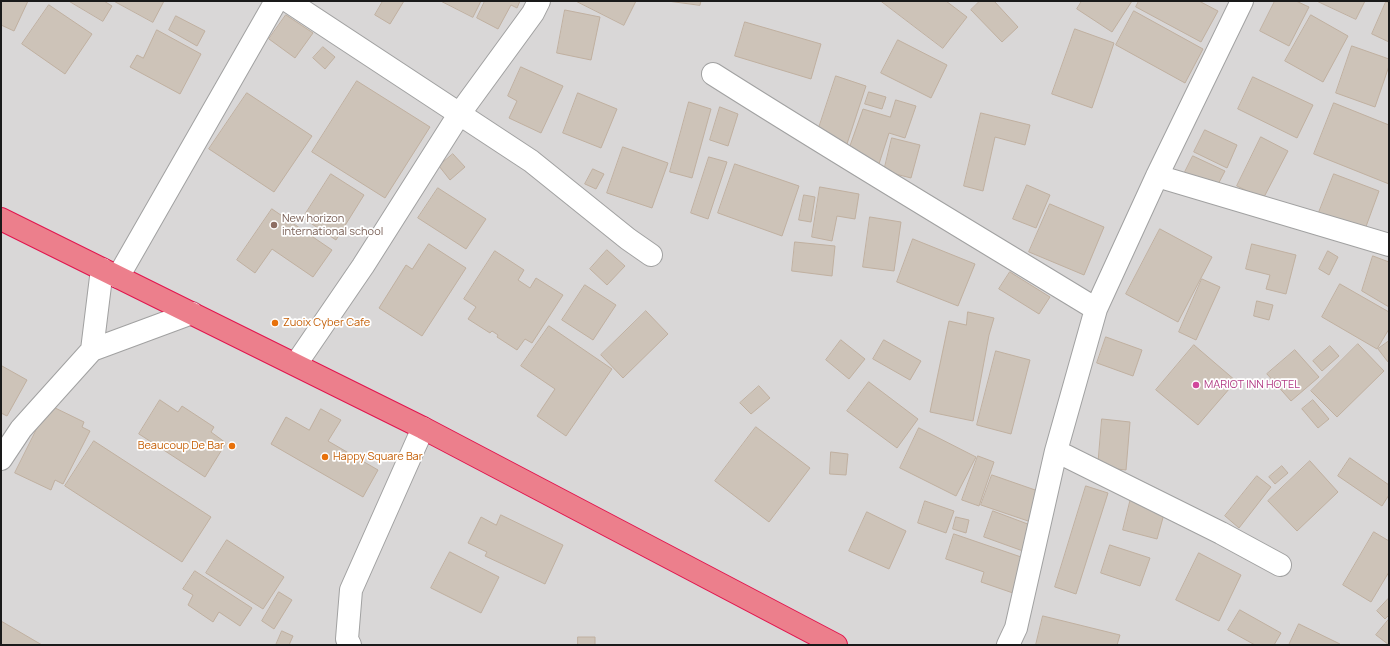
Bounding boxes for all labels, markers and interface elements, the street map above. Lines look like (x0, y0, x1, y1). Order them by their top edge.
place label: New horizon international school (282, 212, 383, 238)
marker: New horizon international school (269, 220, 279, 230)
place label: Zuoix Cyber Cafe (283, 316, 370, 330)
marker: Zuoix Cyber Cafe (270, 318, 280, 328)
place label: MARIOT INN HOTEL (1204, 378, 1300, 392)
marker: MARIOT INN HOTEL (1191, 380, 1201, 390)
place label: Beaucoup De Bar (138, 439, 224, 453)
marker: Beaucoup De Bar (227, 441, 237, 451)
place label: Happy Square Bar (333, 450, 423, 464)
marker: Happy Square Bar (320, 452, 330, 462)

